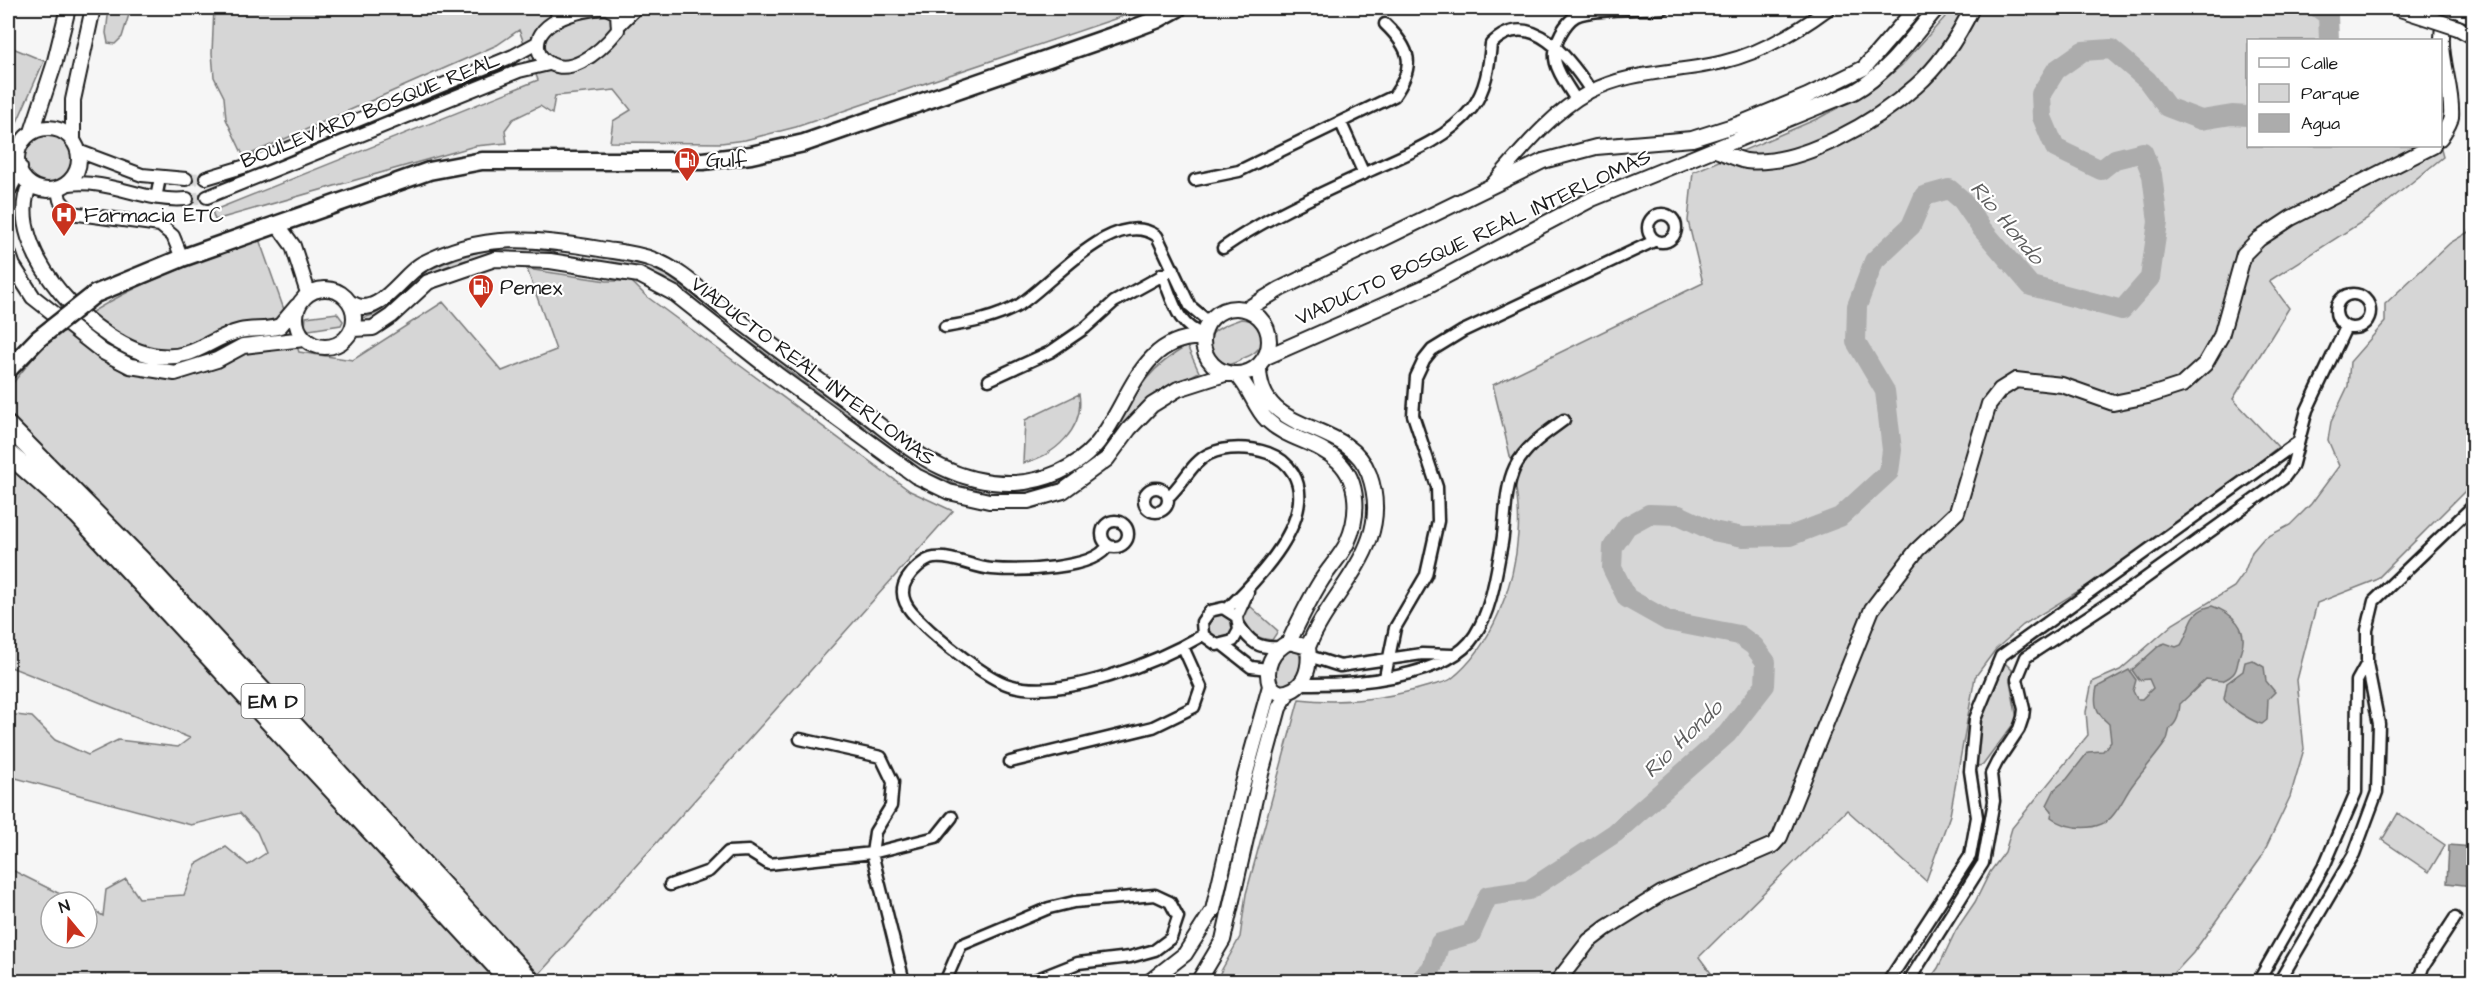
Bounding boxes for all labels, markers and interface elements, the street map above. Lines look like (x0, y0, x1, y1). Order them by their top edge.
legend (2247, 39, 2442, 147)
street label: BOULEVARD BOSQUE REAL (236, 45, 504, 176)
text: Calle (2301, 51, 2339, 76)
text: Parque (2301, 81, 2360, 106)
text: Agua (2301, 111, 2340, 137)
street label: VIADUCTO BOSQUE REAL INTERLOMAS (1291, 142, 1656, 333)
fuel station icon: Gulf (672, 145, 702, 183)
place label: Gulf (706, 146, 748, 175)
water label: Rio Hondo (1963, 174, 2052, 273)
hospital icon: Farmacia ETC (49, 200, 79, 238)
place label: Farmacia ETC (84, 201, 224, 230)
street label: VIADUCTO REAL INTERLOMAS (684, 270, 941, 473)
fuel station icon: Pemex (466, 272, 496, 310)
place label: Pemex (500, 273, 562, 302)
road number: EM D (242, 684, 304, 718)
water label: Rio Hondo (1636, 692, 1731, 785)
north arrow (39, 890, 99, 950)
text: N (56, 895, 73, 919)

